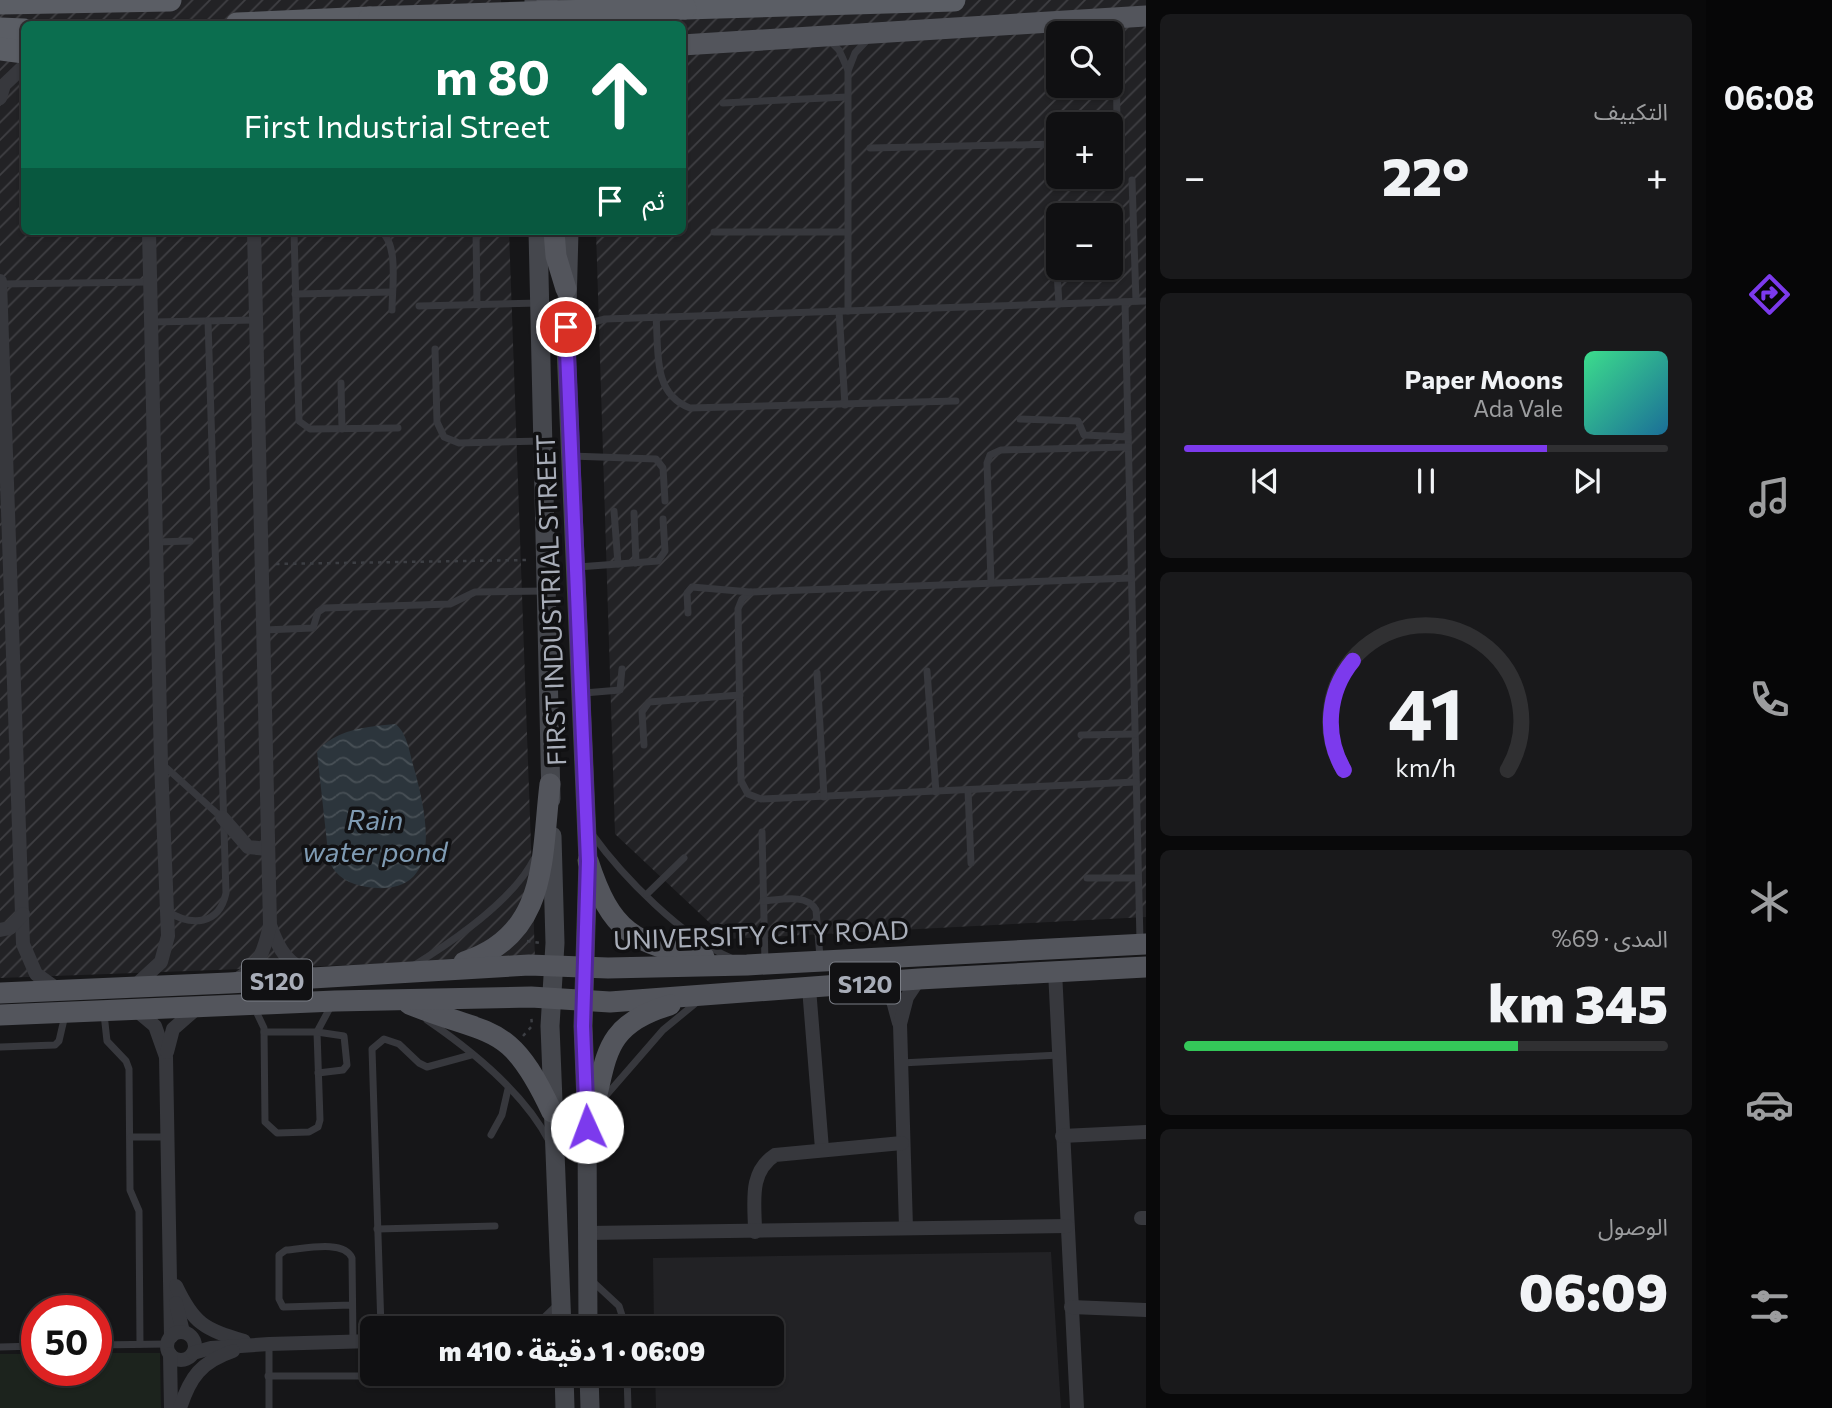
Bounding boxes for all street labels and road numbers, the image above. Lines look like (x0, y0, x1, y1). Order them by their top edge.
street label: FIRST INDUSTRIAL STREET (529, 434, 571, 766)
street label: UNIVERSITY CITY ROAD (613, 913, 909, 955)
road number: S120 (242, 960, 312, 1000)
road number: S120 (830, 962, 900, 1003)

